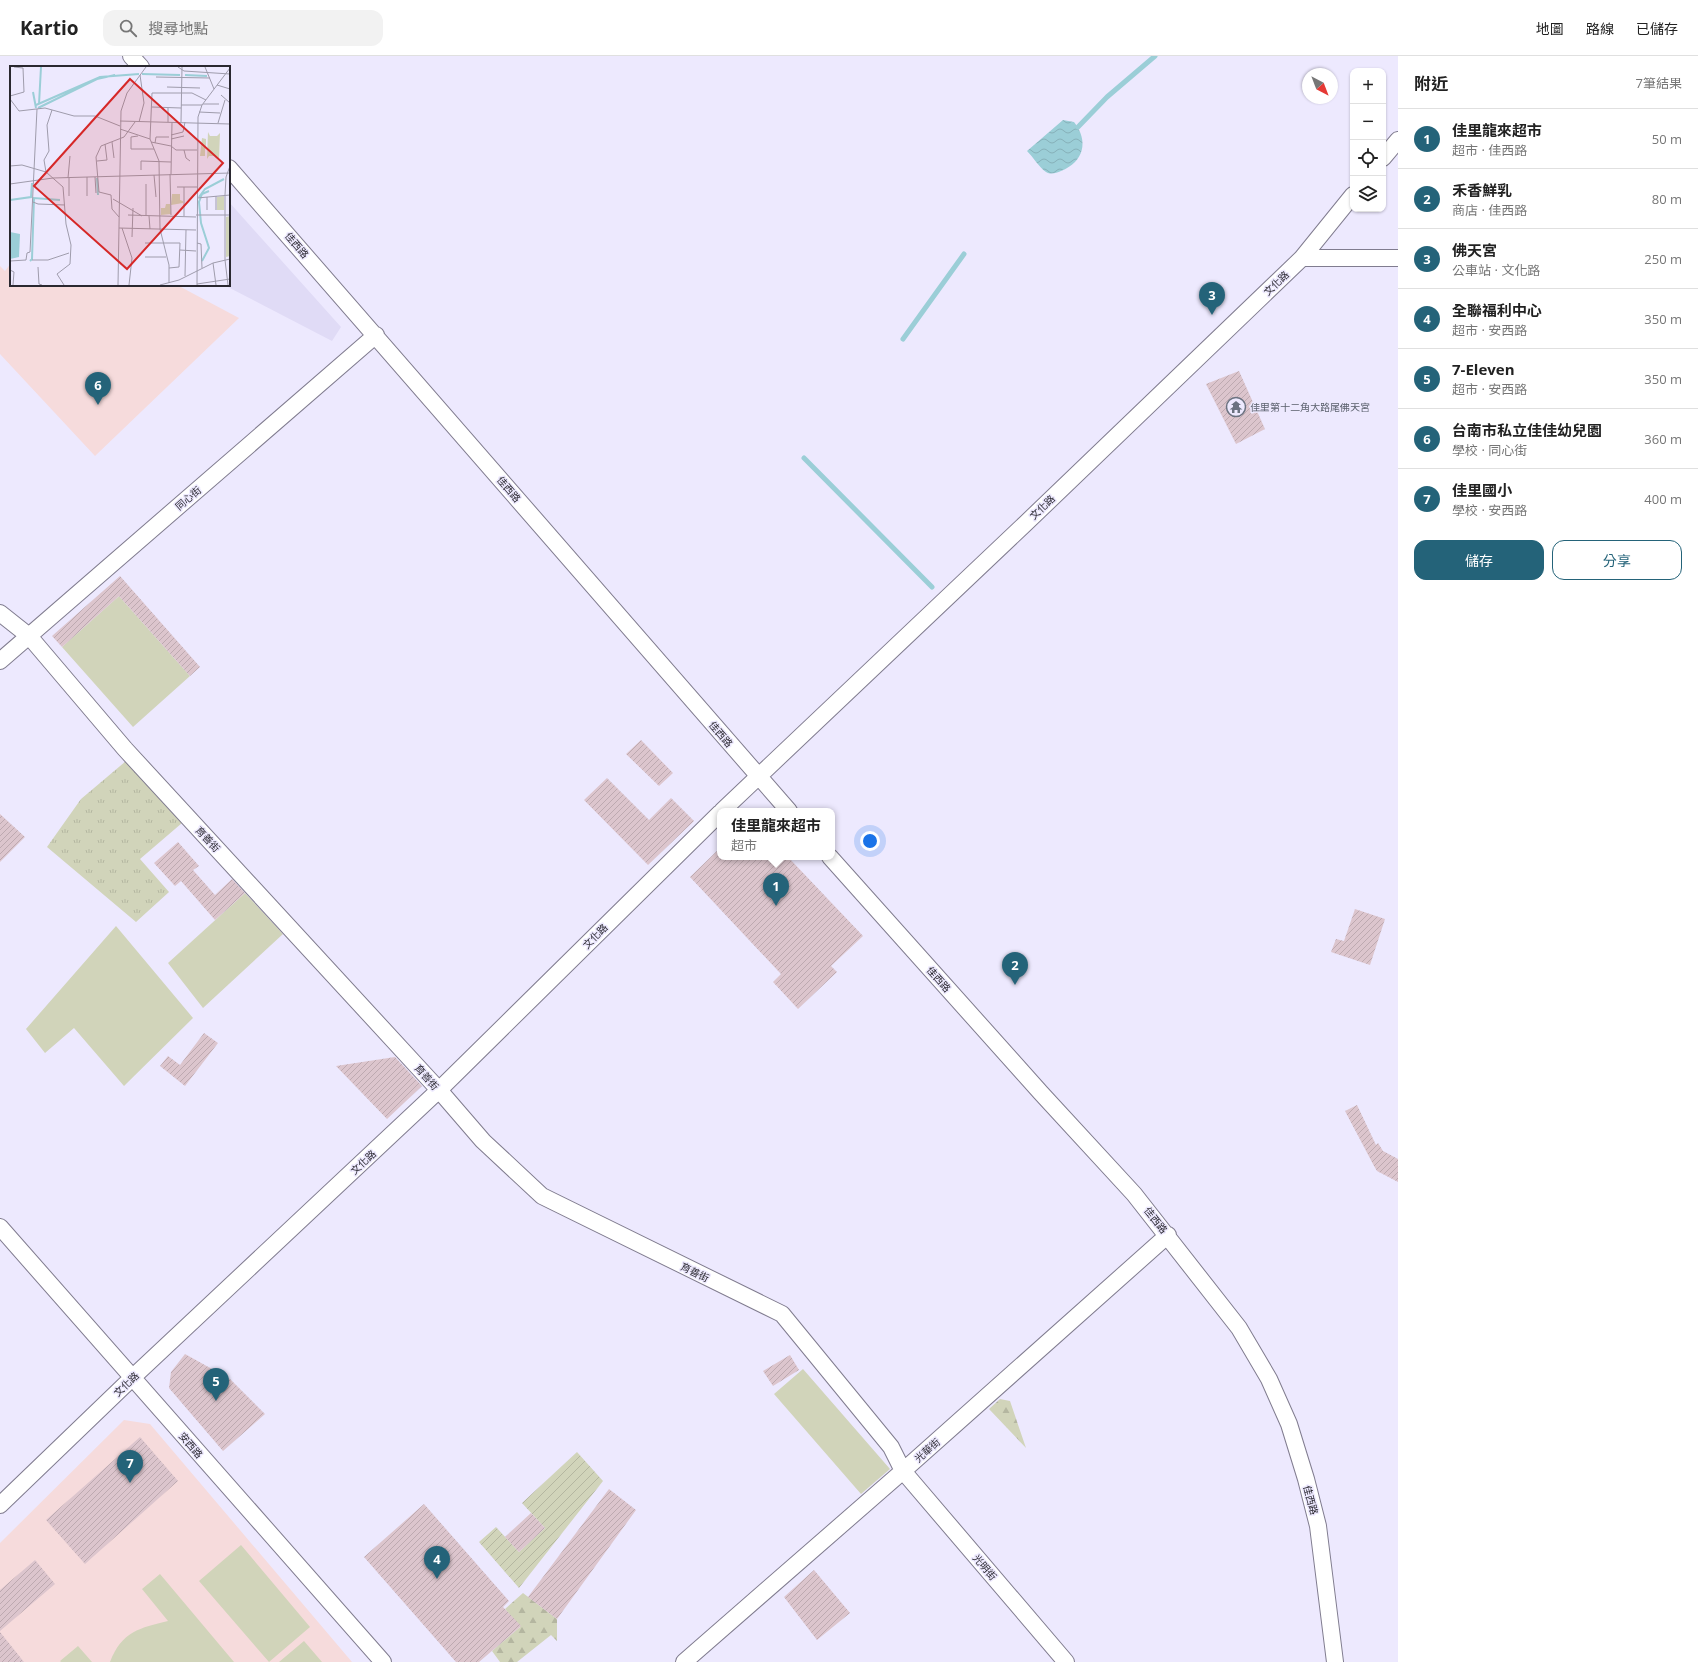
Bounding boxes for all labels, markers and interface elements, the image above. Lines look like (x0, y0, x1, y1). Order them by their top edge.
search box (103, 10, 383, 46)
text: Kartio (20, 15, 79, 41)
icon: search (117, 17, 139, 39)
text: 搜尋地點 (149, 18, 209, 38)
text: 地圖 (1536, 19, 1564, 38)
text: 路線 (1586, 19, 1614, 38)
text: 已儲存 (1636, 19, 1678, 38)
inset map (10, 66, 230, 286)
north arrow (1302, 68, 1338, 104)
map controls (1350, 68, 1386, 212)
button: + (1350, 68, 1386, 104)
text: 附近 (1414, 72, 1448, 95)
text: 7筆結果 (1636, 74, 1682, 92)
button: − (1350, 104, 1386, 140)
text: 佳里龍來超市 (1452, 120, 1542, 140)
text: 1 (1423, 130, 1431, 148)
text: 50 m (1652, 130, 1682, 148)
button: locate (1350, 140, 1386, 176)
text: 超市 · 佳西路 (1452, 141, 1527, 159)
button: layers (1350, 176, 1386, 212)
text: 禾香鮮乳 (1452, 180, 1512, 200)
text: 2 (1423, 190, 1431, 208)
text: 80 m (1652, 190, 1682, 208)
text: 商店 · 佳西路 (1452, 201, 1527, 219)
street label: 佳西路 (282, 229, 312, 261)
text: 佛天宮 (1452, 240, 1497, 260)
text: 3 (1423, 250, 1431, 268)
text: 250 m (1644, 250, 1682, 268)
text: 公車站 · 文化路 (1452, 261, 1540, 279)
street label: 文化路 (1260, 268, 1292, 298)
pin: 3 (1199, 282, 1225, 315)
text: 全聯福利中心 (1452, 300, 1542, 320)
text: 4 (1423, 310, 1431, 328)
text: 350 m (1644, 310, 1682, 328)
text: 超市 · 安西路 (1452, 321, 1527, 339)
text: 7-Eleven (1452, 359, 1515, 379)
text: 5 (1423, 370, 1431, 388)
text: 350 m (1644, 370, 1682, 388)
pin: 6 (85, 372, 111, 405)
text: 超市 · 安西路 (1452, 380, 1527, 398)
temple icon: 佳里第十二角大路尾佛天宮 (1225, 396, 1247, 418)
place label: 佳里第十二角大路尾佛天宮 (1250, 400, 1370, 414)
text: 台南市私立佳佳幼兒園 (1452, 420, 1602, 440)
text: 6 (1423, 430, 1431, 448)
text: 360 m (1644, 430, 1682, 448)
text: 學校 · 同心街 (1452, 441, 1527, 459)
street label: 佳西路 (494, 473, 524, 505)
text: 佳里國小 (1452, 480, 1512, 500)
street label: 同心街 (172, 483, 204, 513)
text: 7 (1423, 490, 1431, 508)
text: 400 m (1644, 490, 1682, 508)
street label: 文化路 (1026, 492, 1058, 522)
text: 學校 · 安西路 (1452, 501, 1527, 519)
button: 儲存 (1414, 540, 1544, 580)
button: 分享 (1552, 540, 1682, 580)
street label: 佳西路 (706, 718, 736, 750)
popup (717, 808, 835, 860)
text: 佳里龍來超市 (731, 815, 821, 835)
street label: 育善街 (193, 823, 223, 855)
your location (860, 831, 880, 851)
text: 超市 (731, 836, 757, 854)
pin: 1 (763, 873, 789, 906)
street label: 文化路 (579, 920, 611, 952)
pin: 2 (1002, 952, 1028, 985)
street label: 佳西路 (924, 963, 954, 995)
street label: 育善街 (412, 1061, 442, 1093)
street label: 文化路 (347, 1147, 379, 1177)
street label: 佳西路 (1141, 1204, 1171, 1236)
street label: 育善街 (678, 1259, 712, 1285)
pin: 5 (203, 1368, 229, 1401)
street label: 文化路 (110, 1369, 142, 1399)
street label: 安西路 (176, 1429, 206, 1461)
street label: 光華街 (911, 1435, 943, 1465)
pin: 7 (117, 1450, 143, 1483)
street label: 佳西路 (1300, 1484, 1322, 1516)
pin: 4 (424, 1546, 450, 1579)
street label: 光明街 (970, 1551, 1000, 1583)

